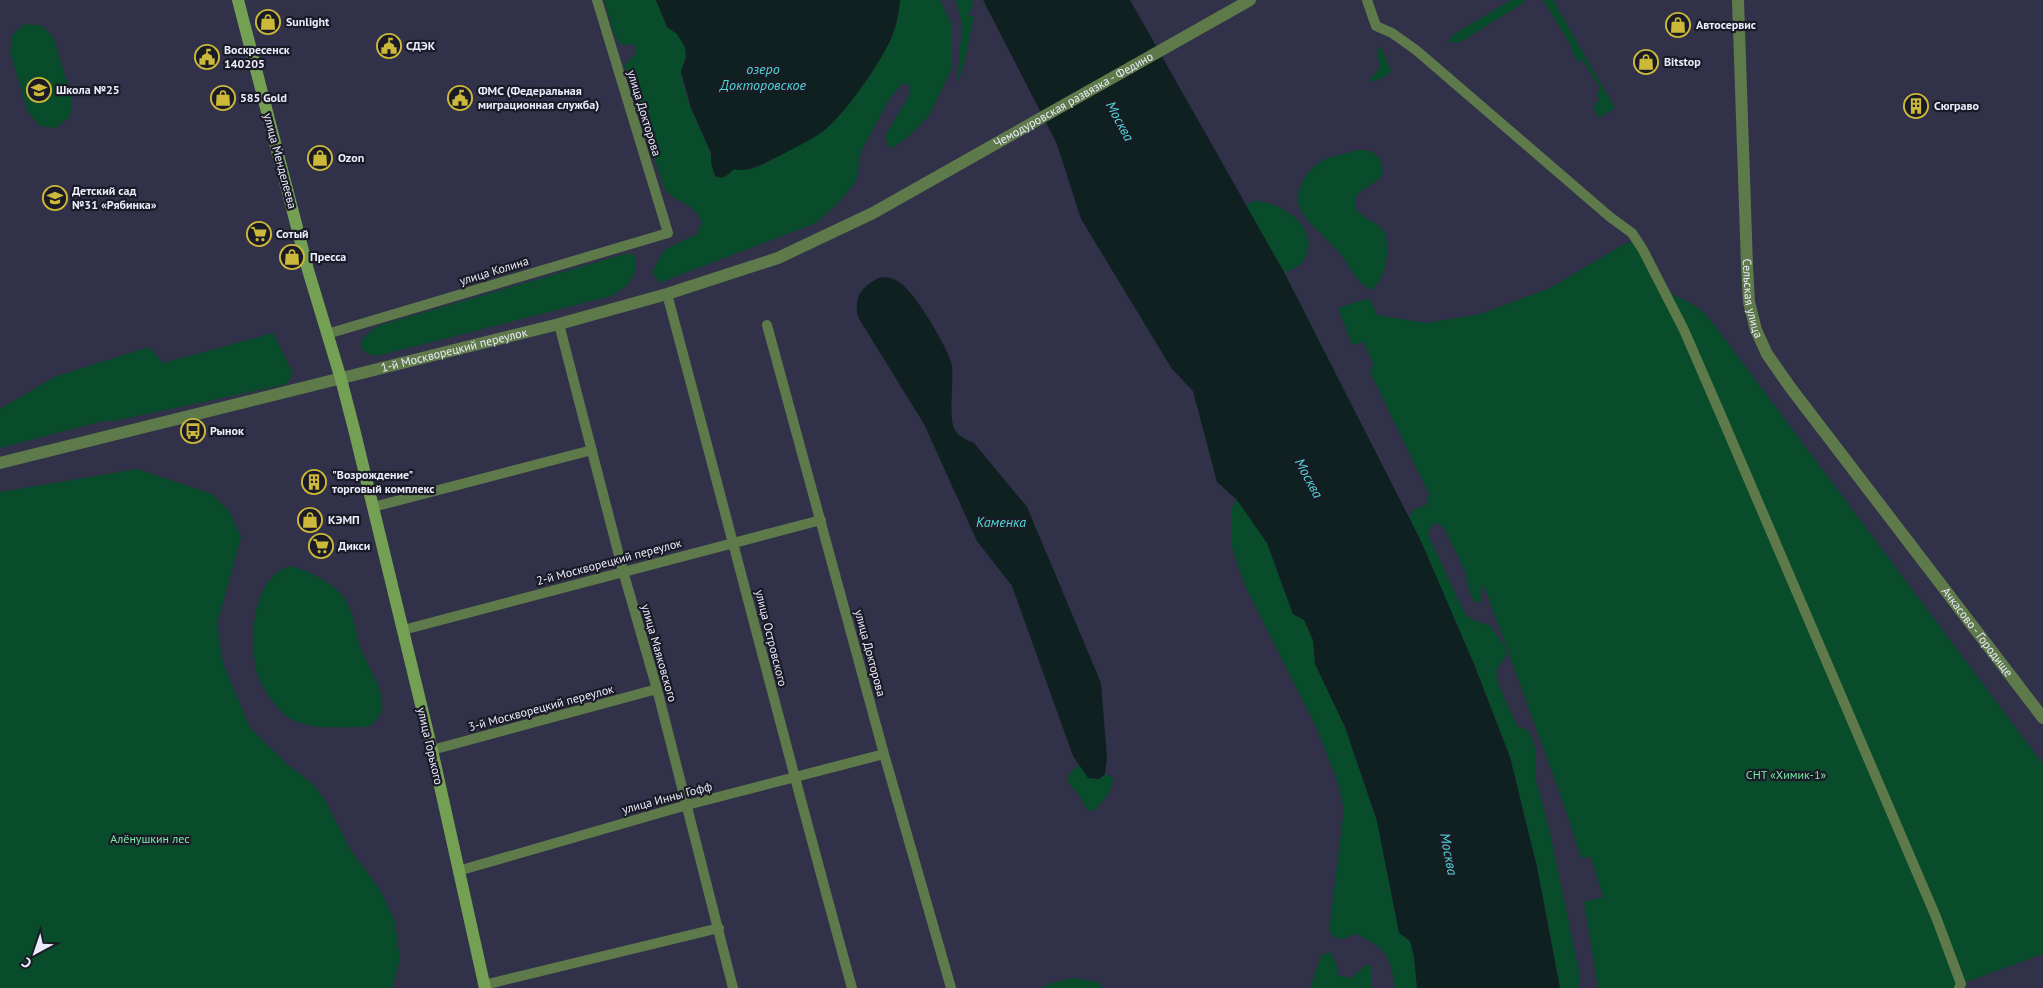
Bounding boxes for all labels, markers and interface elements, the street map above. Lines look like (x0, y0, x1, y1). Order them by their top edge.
shop icon: Sunlight (255, 9, 281, 35)
shop icon: Автосервис (1665, 12, 1691, 38)
place label: Sunlight (286, 14, 330, 29)
place label: Автосервис (1696, 17, 1756, 32)
public building icon: СДЭК (376, 33, 402, 59)
place label: СДЭК (406, 38, 436, 53)
place label: Воскресенск 140205 (224, 42, 290, 71)
public building icon: Воскресенск 140205 (194, 44, 220, 70)
street label: Чемодуровская развязка - Федино (991, 48, 1156, 150)
shop icon: Bitstop (1633, 49, 1659, 75)
place label: Bitstop (1664, 54, 1701, 69)
water label: озеро Докторовское (719, 60, 807, 94)
street label: улица Докторова (624, 68, 665, 158)
school or university icon: Школа №25 (26, 77, 52, 103)
place label: Школа №25 (56, 82, 120, 97)
place label: ФМС (Федеральная миграционная служба) (478, 83, 599, 112)
shop icon: 585 Gold (210, 85, 236, 111)
public building icon: ФМС (Федеральная миграционная служба) (447, 85, 473, 111)
place label: 585 Gold (240, 90, 287, 105)
building icon: Сюграво (1903, 93, 1929, 119)
water label: Москва (1102, 98, 1138, 144)
place label: Сюграво (1934, 98, 1980, 113)
street label: улица Менделеева (261, 112, 300, 210)
shop icon: Ozon (307, 145, 333, 171)
place label: Ozon (338, 150, 364, 165)
place label: Детский сад №31 «Рябинка» (72, 183, 157, 212)
school or university icon: Детский сад №31 «Рябинка» (42, 185, 68, 211)
supermarket icon: Сотый (246, 221, 272, 247)
place label: Сотый (276, 226, 309, 241)
shop icon: Пресса (279, 244, 305, 270)
place label: Пресса (310, 249, 346, 264)
street label: улица Колина (457, 253, 530, 288)
street label: Сельская улица (1740, 258, 1767, 340)
street label: 1-й Москворецкий переулок (379, 324, 529, 375)
bus stop icon: Рынок (180, 418, 206, 444)
place label: Рынок (210, 423, 244, 438)
water label: Москва (1291, 455, 1327, 501)
place label: "Возрождение" торговый комплекс (332, 467, 435, 496)
building icon: "Возрождение" торговый комплекс (301, 469, 327, 495)
shop icon: КЭМП (297, 507, 323, 533)
place label: КЭМП (328, 512, 360, 527)
water label: Каменка (976, 513, 1026, 531)
supermarket icon: Дикси (308, 533, 334, 559)
street label: 2-й Москворецкий переулок (535, 535, 683, 588)
place label: Дикси (338, 538, 370, 553)
street label: Ачкасово - Городище (1939, 584, 2017, 679)
street label: улица Островского (752, 588, 791, 688)
street label: улица Маяковского (638, 602, 681, 703)
street label: улица Докторова (852, 608, 889, 698)
street label: 3-й Москворецкий переулок (467, 681, 615, 734)
street label: улица Горького (414, 706, 447, 786)
park label: СНТ «Химик-1» (1746, 767, 1826, 782)
street label: улица Инны Гофф (620, 778, 714, 817)
park label: Алёнушкин лес (110, 831, 190, 846)
water label: Москва (1436, 831, 1462, 877)
north arrow (10, 928, 60, 978)
text: С (18, 953, 35, 972)

